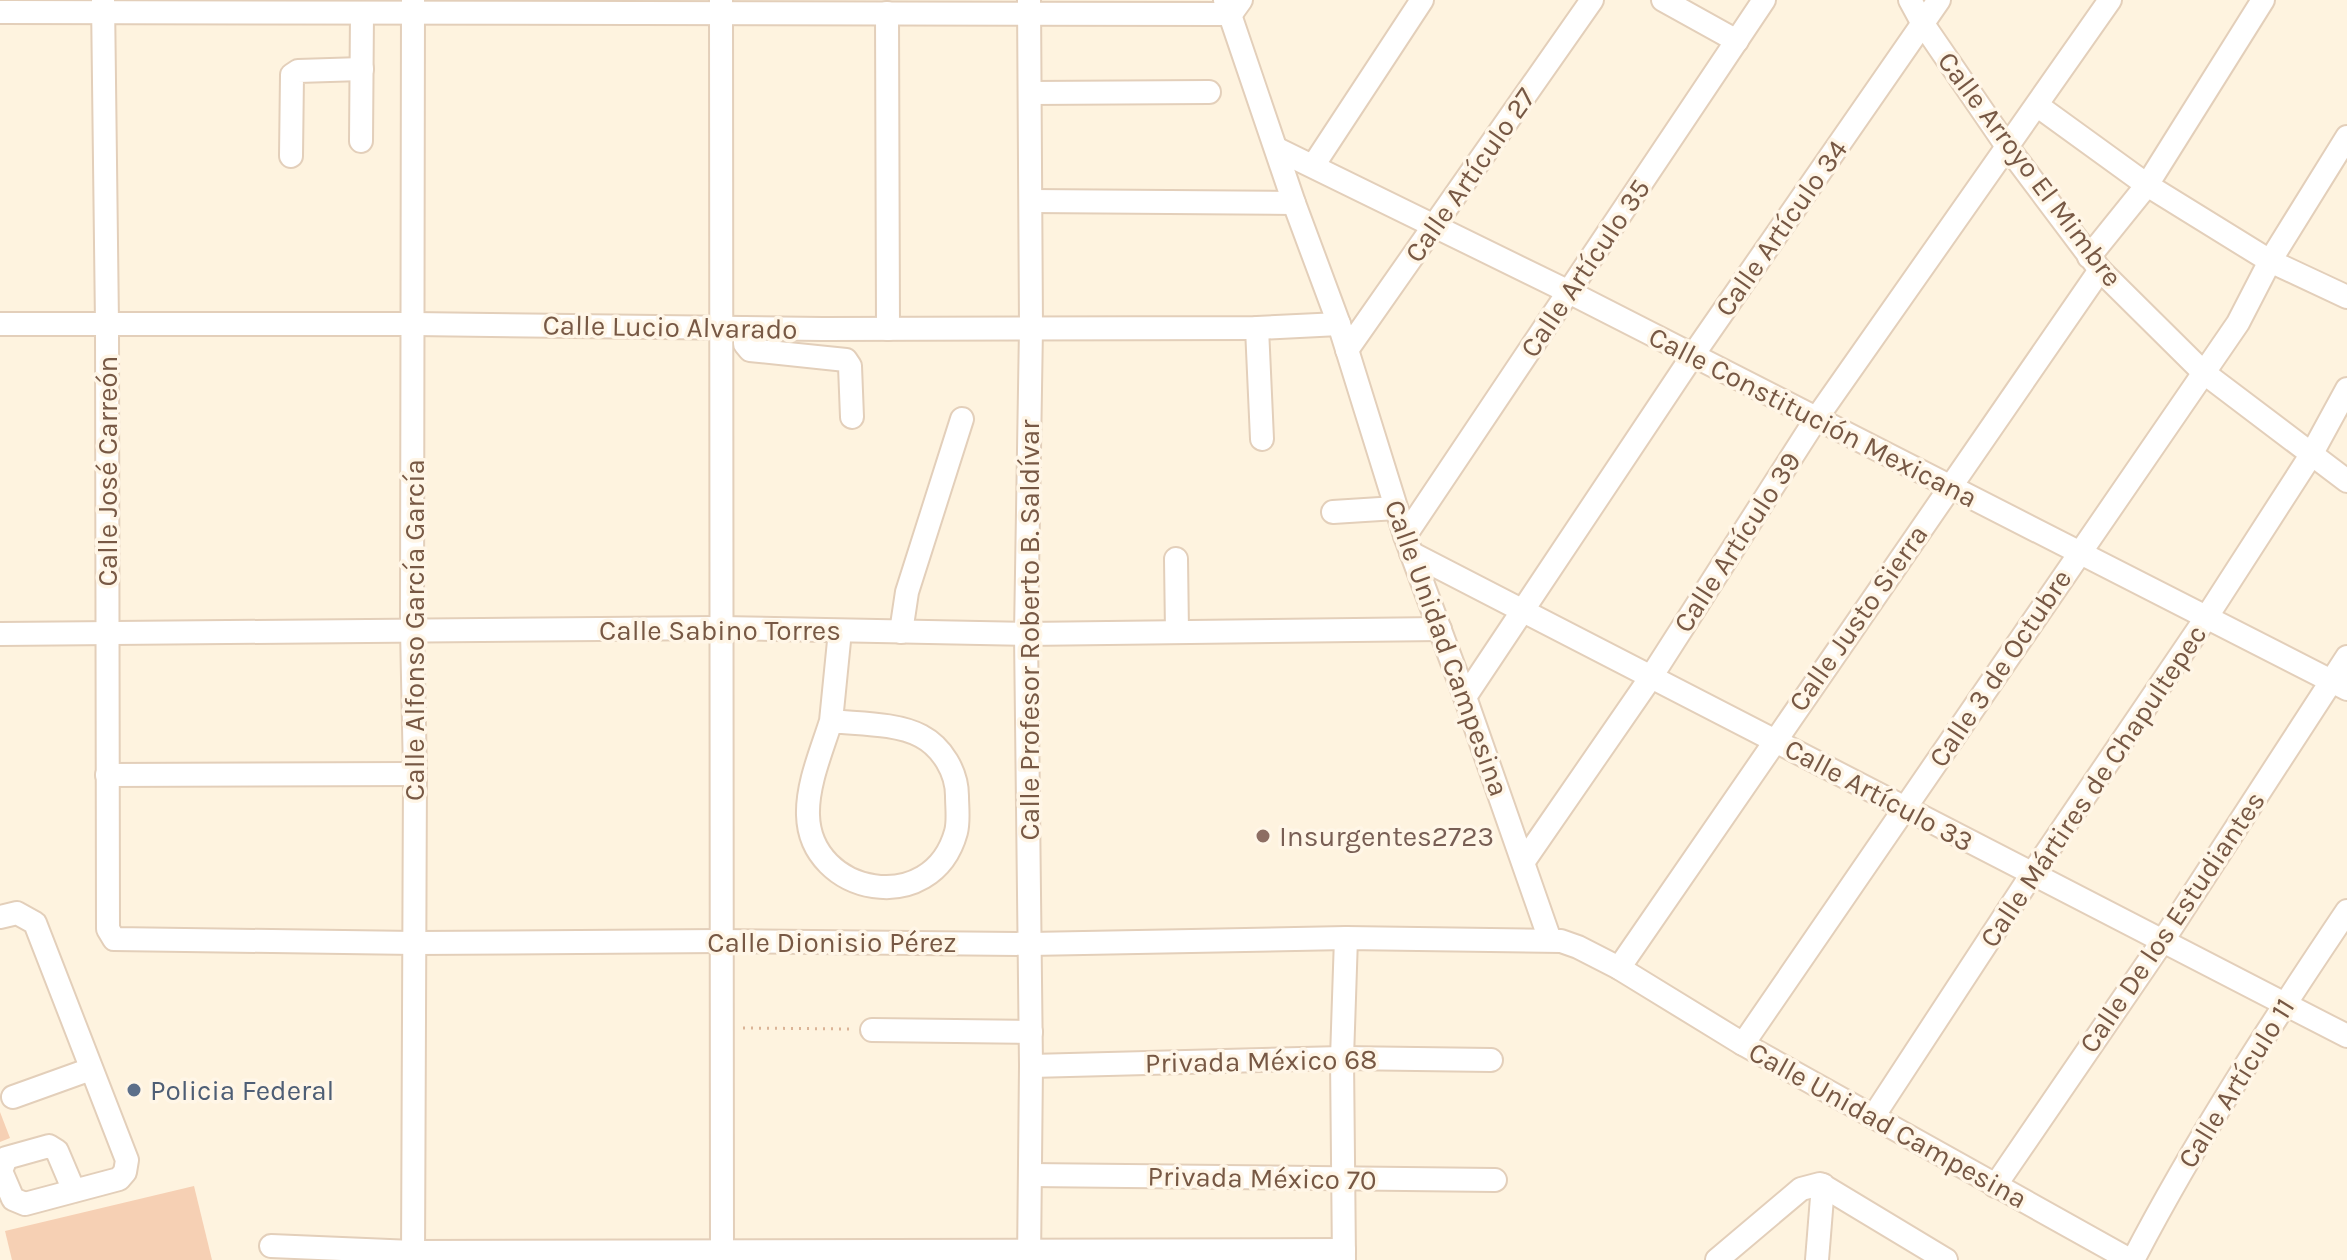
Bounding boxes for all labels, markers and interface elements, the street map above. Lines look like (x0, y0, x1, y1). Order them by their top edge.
street label: Calle Arroyo El Mimbre (1931, 45, 2129, 293)
street label: Calle Artículo 27 (1398, 82, 1542, 268)
street label: Calle Artículo 34 (1708, 133, 1854, 323)
street label: Calle Artículo 35 (1513, 173, 1657, 363)
street label: Calle Lucio Alvarado (542, 308, 798, 346)
street label: Calle Constitución Mexicana (1643, 320, 1983, 514)
street label: Calle José Carreón (91, 355, 124, 587)
street label: Calle Profesor Roberto B. Saldívar (1013, 419, 1046, 840)
street label: Calle Artículo 39 (1666, 446, 1808, 638)
street label: Calle Alfonso García García (398, 459, 431, 801)
street label: Calle Unidad Campesina (1378, 495, 1516, 801)
street label: Calle Justo Sierra (1781, 518, 1935, 718)
street label: Calle 3 de Octubre (1922, 563, 2078, 773)
street label: Calle Sabino Torres (599, 614, 841, 647)
street label: Calle Mártires de Chapultepec (1973, 619, 2213, 953)
street label: Calle Artículo 33 (1779, 731, 1979, 859)
street label: Calle De los Estudiantes (2072, 785, 2272, 1059)
place label: Insurgentes2723 (1279, 820, 1494, 853)
marker: Insurgentes2723 (1254, 827, 1272, 845)
street label: Calle Dionisio Pérez (707, 926, 957, 959)
street label: Calle Artículo 11 (2171, 992, 2301, 1174)
street label: Calle Unidad Campesina (1743, 1035, 2033, 1215)
street label: Privada México 68 (1144, 1042, 1378, 1080)
place label: Policia Federal (150, 1074, 334, 1107)
marker: Policia Federal (125, 1081, 143, 1099)
street label: Privada México 70 (1147, 1160, 1377, 1196)

